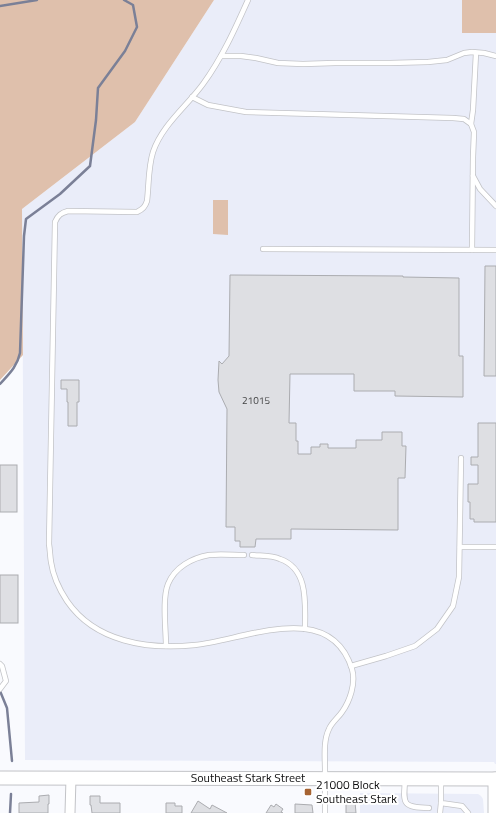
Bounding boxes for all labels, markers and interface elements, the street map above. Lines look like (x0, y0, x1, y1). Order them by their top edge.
house number: 21015 (242, 393, 270, 408)
street label: Southeast Stark Street (191, 768, 306, 787)
place label: 21000 Block Southeast Stark (316, 775, 397, 808)
marker: 21000 Block Southeast Stark (303, 787, 313, 797)

